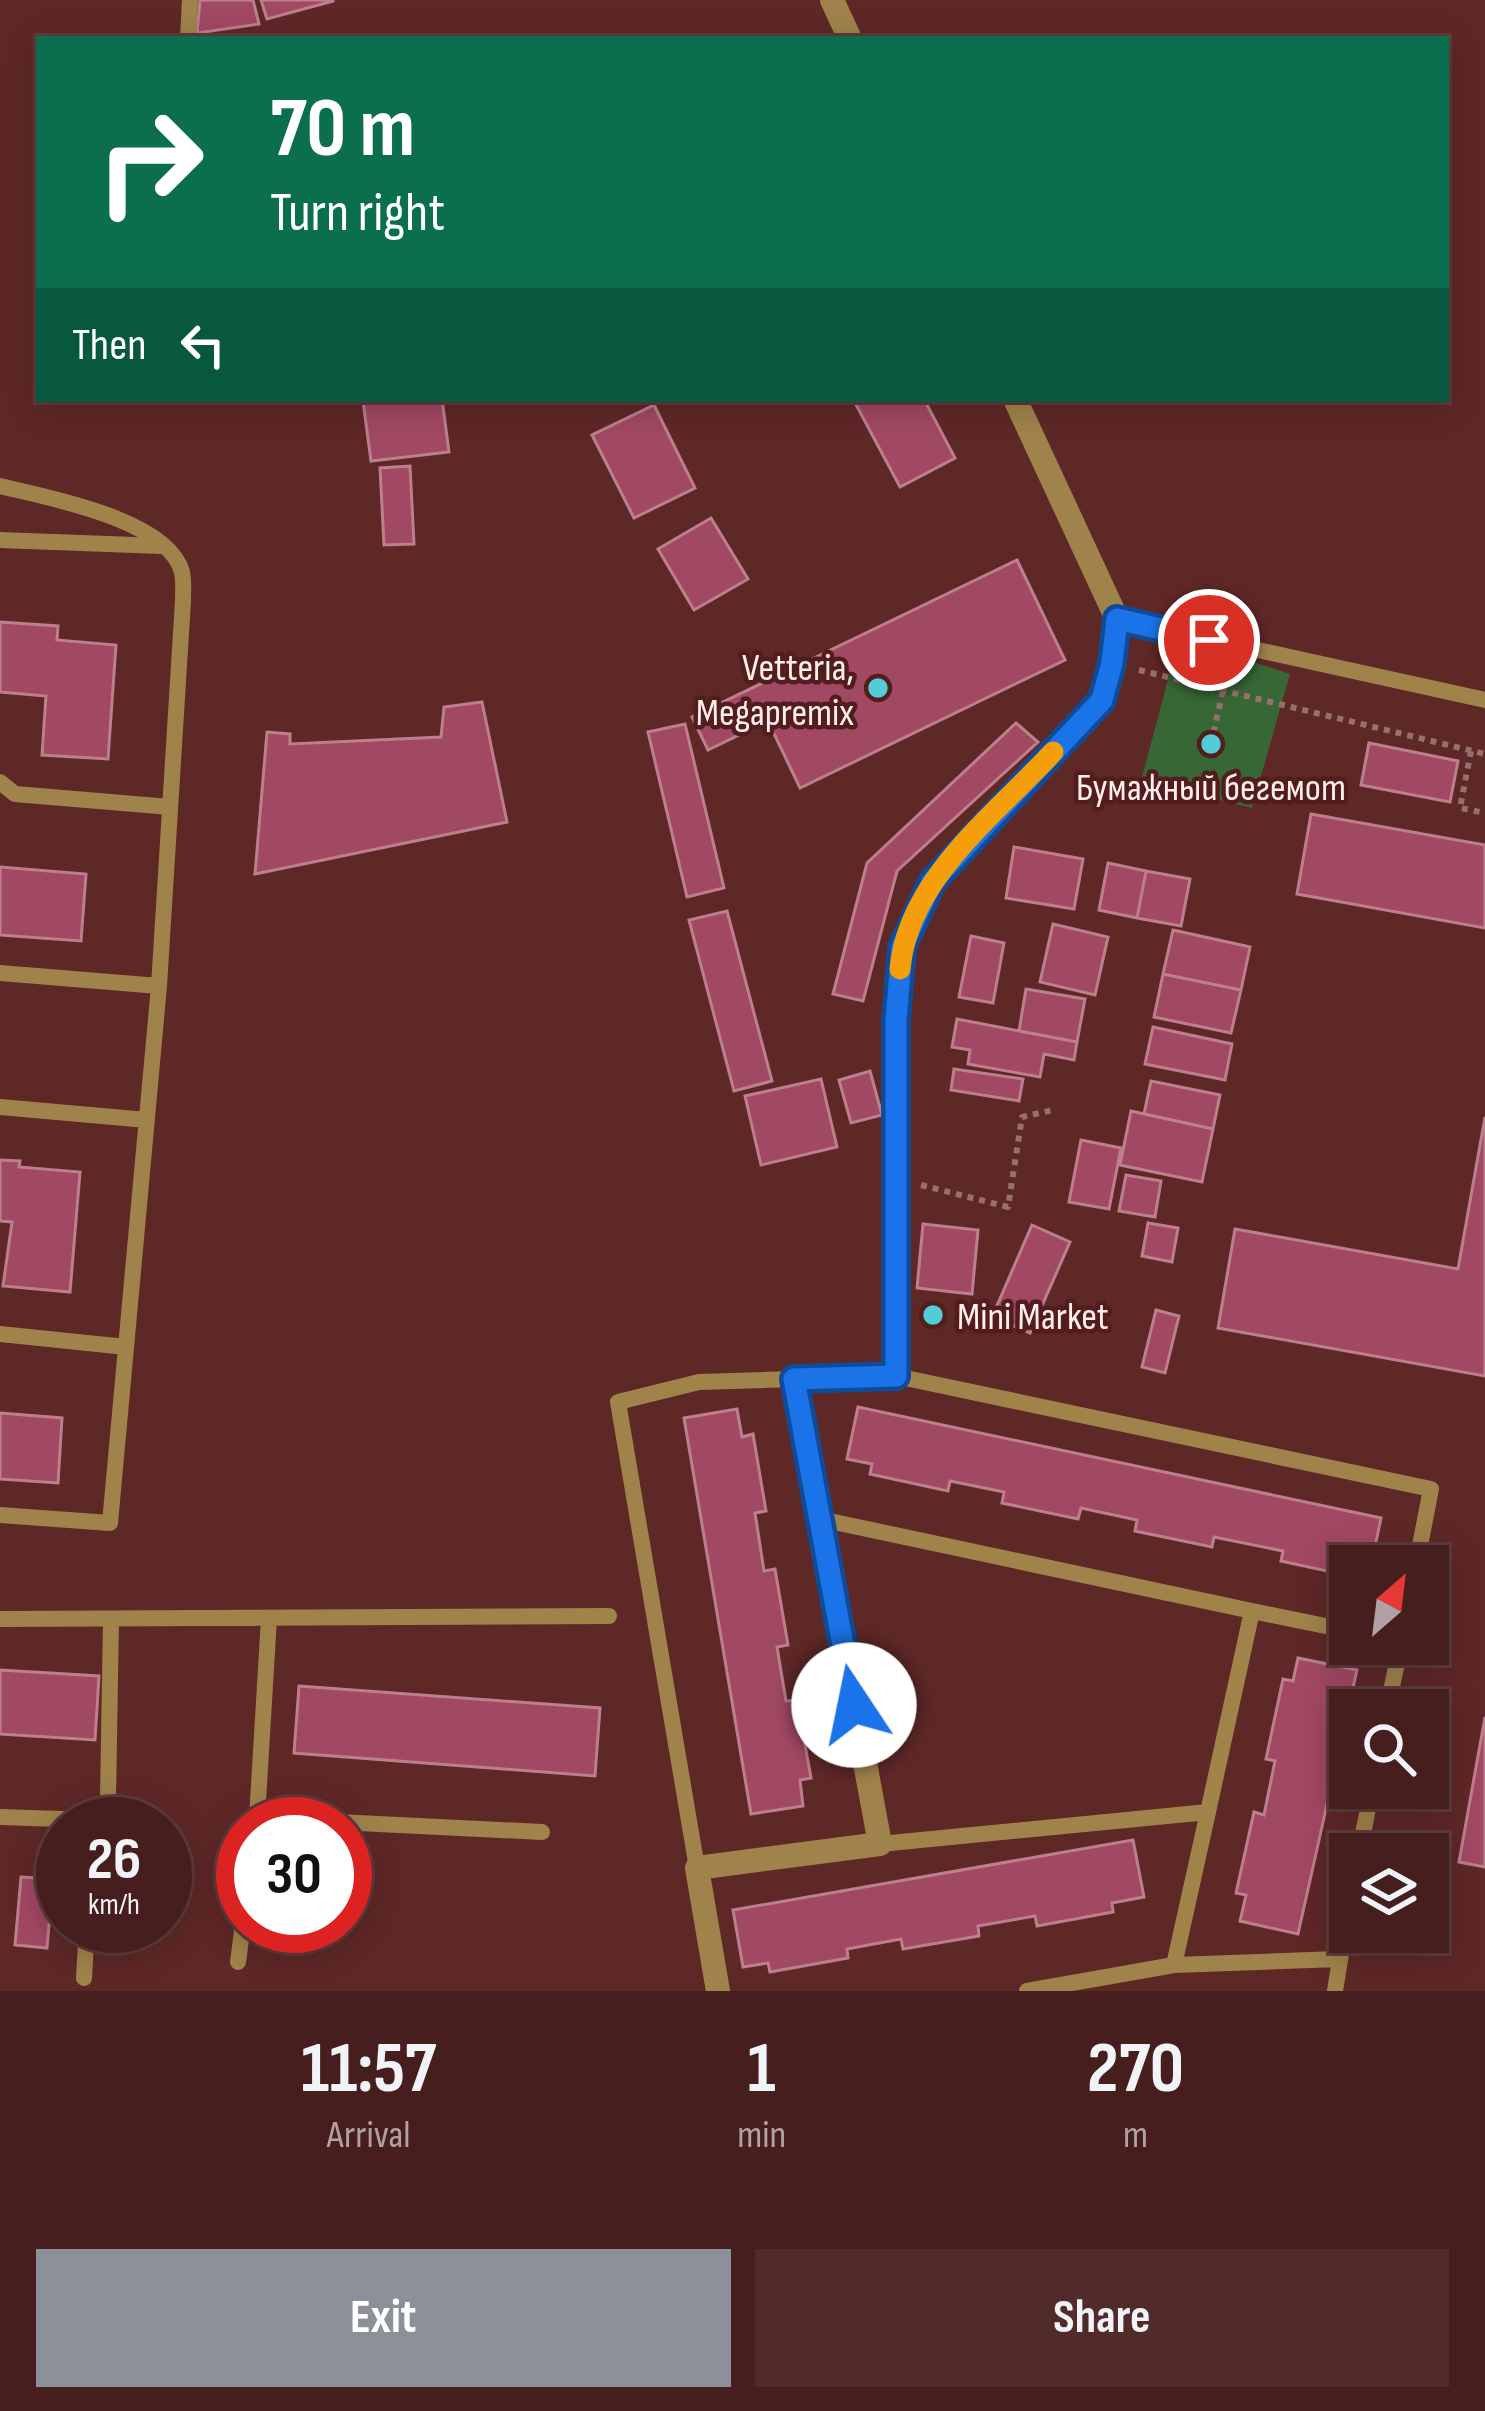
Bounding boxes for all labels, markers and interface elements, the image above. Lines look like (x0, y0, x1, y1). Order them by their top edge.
text: 70 m (270, 79, 415, 180)
icon: right (72, 84, 228, 240)
text: Turn right (270, 181, 445, 246)
icon: left (170, 312, 236, 378)
text: Then (72, 318, 146, 373)
pin (1158, 589, 1260, 691)
icon: arrive (1176, 607, 1242, 673)
place label: Vetteria, Megapremix (696, 645, 854, 737)
marker: Vetteria, Megapremix (865, 675, 891, 701)
marker: Бумажный бегемот (1198, 731, 1224, 757)
place label: Бумажный бегемот (1076, 765, 1346, 812)
place label: Mini Market (957, 1294, 1109, 1341)
marker: Mini Market (920, 1302, 946, 1328)
north arrow (1329, 1545, 1449, 1665)
map controls (1329, 1545, 1449, 1953)
position arrow (791, 1642, 917, 1768)
button: search (1329, 1689, 1449, 1809)
speed limit sign: 30 (216, 1797, 372, 1953)
text: 26 (87, 1824, 141, 1896)
button: layers (1329, 1833, 1449, 1953)
text: km/h (88, 1887, 140, 1923)
text: 11:57 (301, 2026, 436, 2113)
text: 1 (748, 2026, 776, 2113)
text: 270 (1087, 2026, 1184, 2113)
text: Arrival (327, 2112, 411, 2159)
text: min (737, 2112, 786, 2159)
text: m (1123, 2112, 1148, 2159)
button: Exit (36, 2249, 731, 2387)
button: Share (755, 2249, 1449, 2387)

